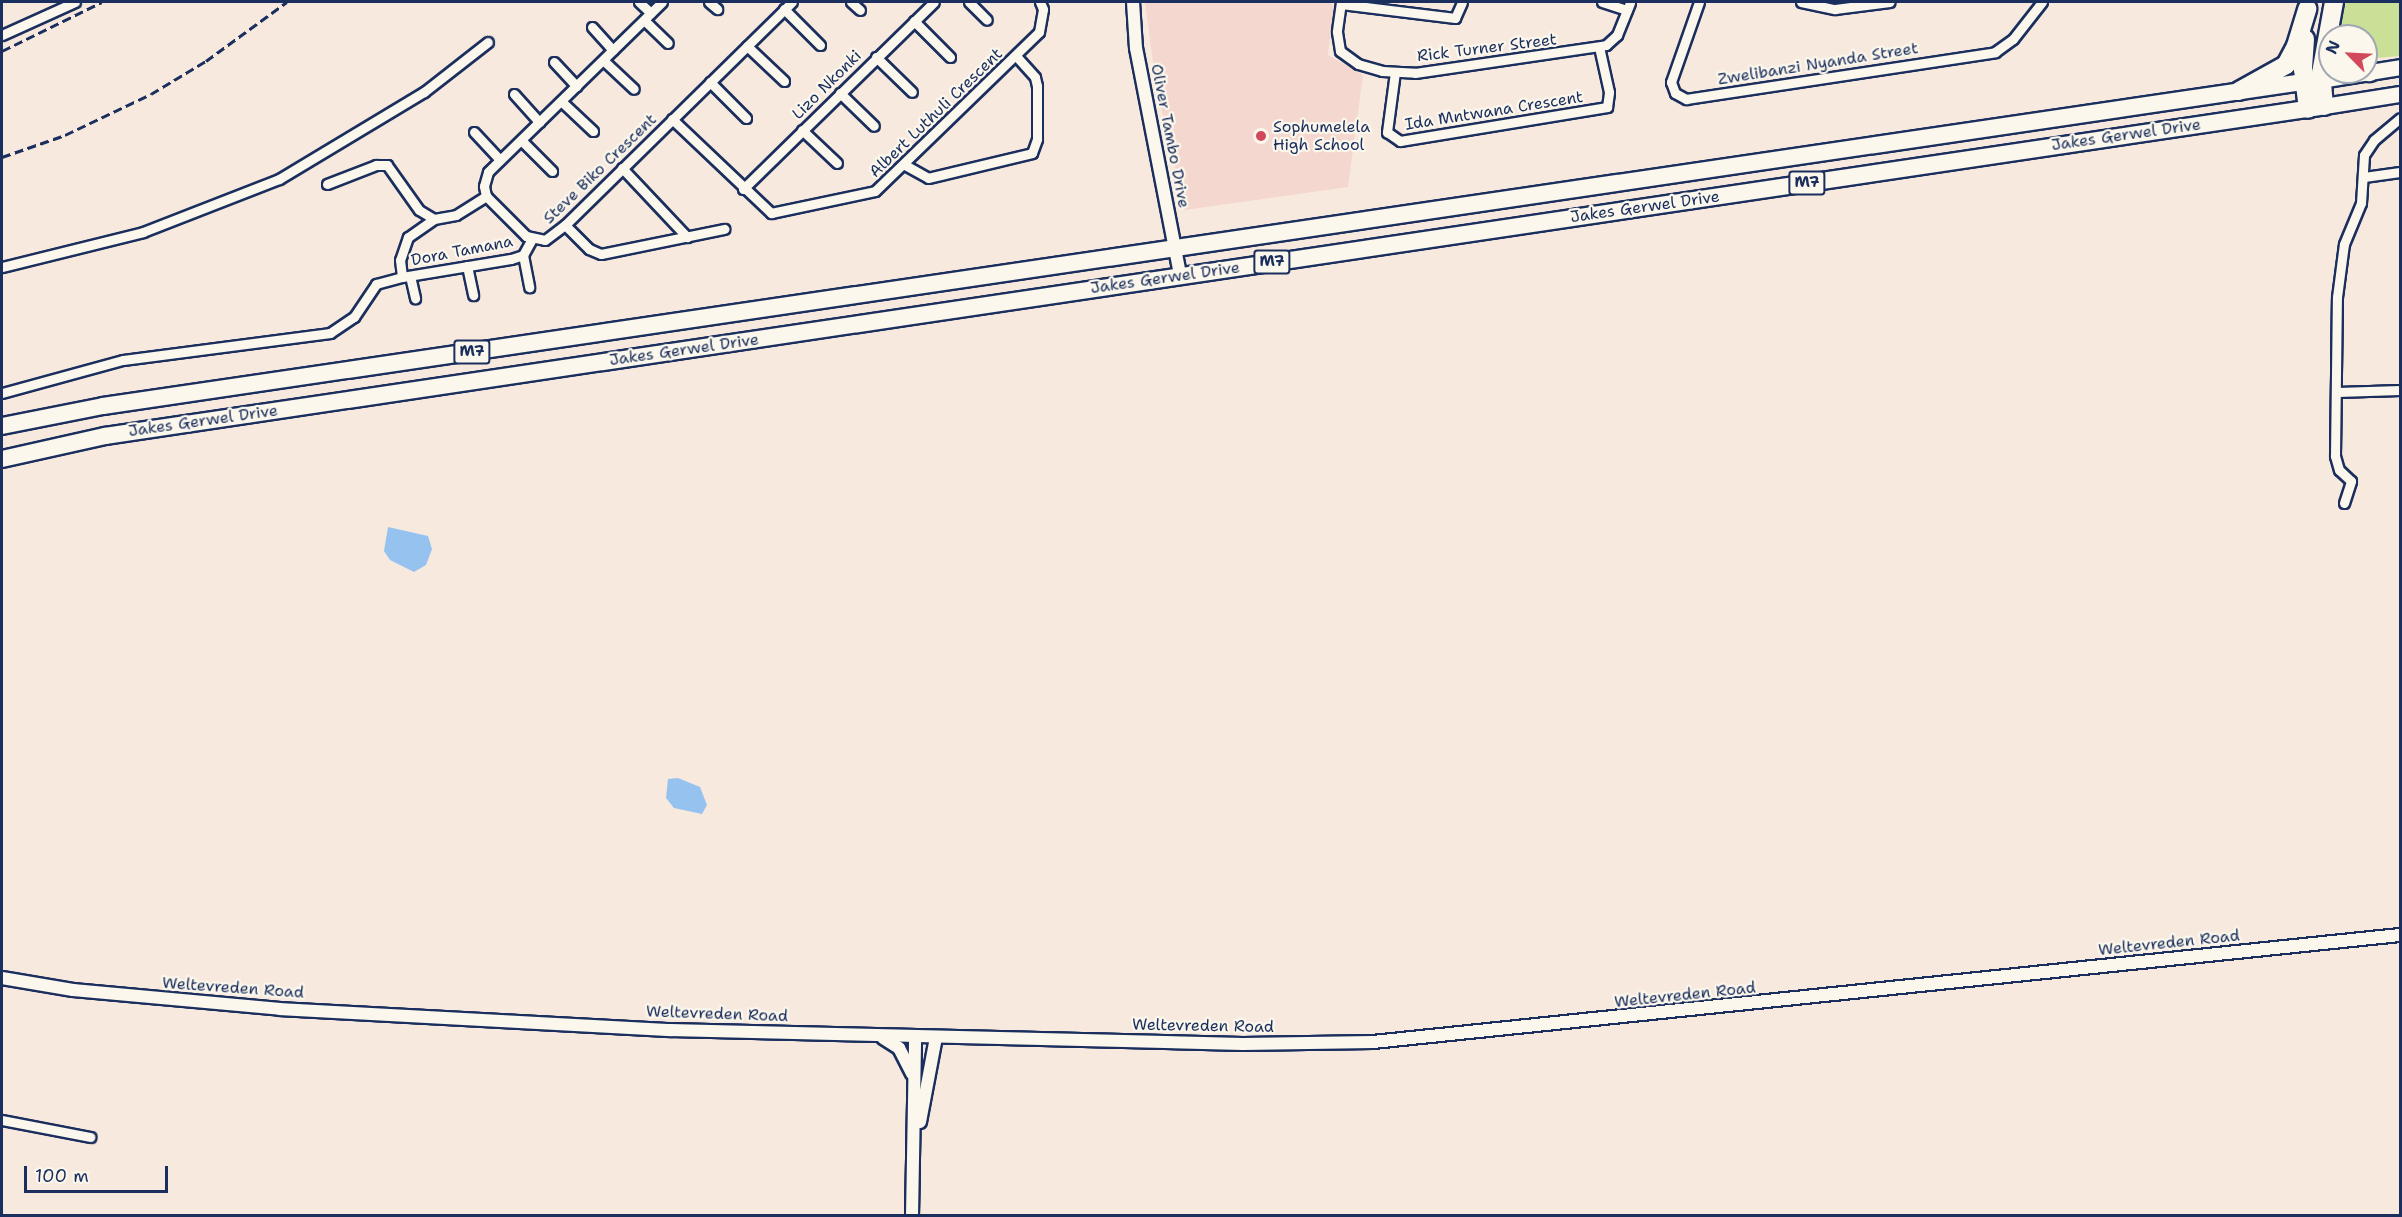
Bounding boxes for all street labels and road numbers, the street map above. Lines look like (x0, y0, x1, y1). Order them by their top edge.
street label: Rick Turner Street (1416, 30, 1558, 66)
street label: Zwelibanzi Nyanda Street (1716, 39, 1920, 89)
street label: Albert Luthuli Crescent (865, 44, 1007, 182)
street label: Lizo Nkonki (788, 46, 866, 124)
street label: Oliver Tambo Drive (1147, 62, 1193, 210)
street label: Ida Mntwana Crescent (1404, 87, 1584, 135)
street label: Steve Biko Crescent (539, 110, 661, 228)
street label: Jakes Gerwel Drive (2050, 115, 2202, 155)
road number: M7 (1788, 171, 1826, 195)
street label: Jakes Gerwel Drive (1569, 187, 1721, 227)
street label: Dora Tamana (410, 232, 514, 270)
road number: M7 (1252, 250, 1292, 274)
street label: Jakes Gerwel Drive (1089, 258, 1241, 298)
street label: Jakes Gerwel Drive (608, 330, 760, 370)
road number: M7 (452, 340, 492, 364)
street label: Jakes Gerwel Drive (127, 401, 279, 441)
street label: Weltevreden Road (2097, 926, 2241, 960)
street label: Weltevreden Road (161, 973, 305, 1003)
street label: Weltevreden Road (1613, 978, 1757, 1012)
street label: Weltevreden Road (646, 1002, 788, 1026)
street label: Weltevreden Road (1132, 1015, 1274, 1037)

